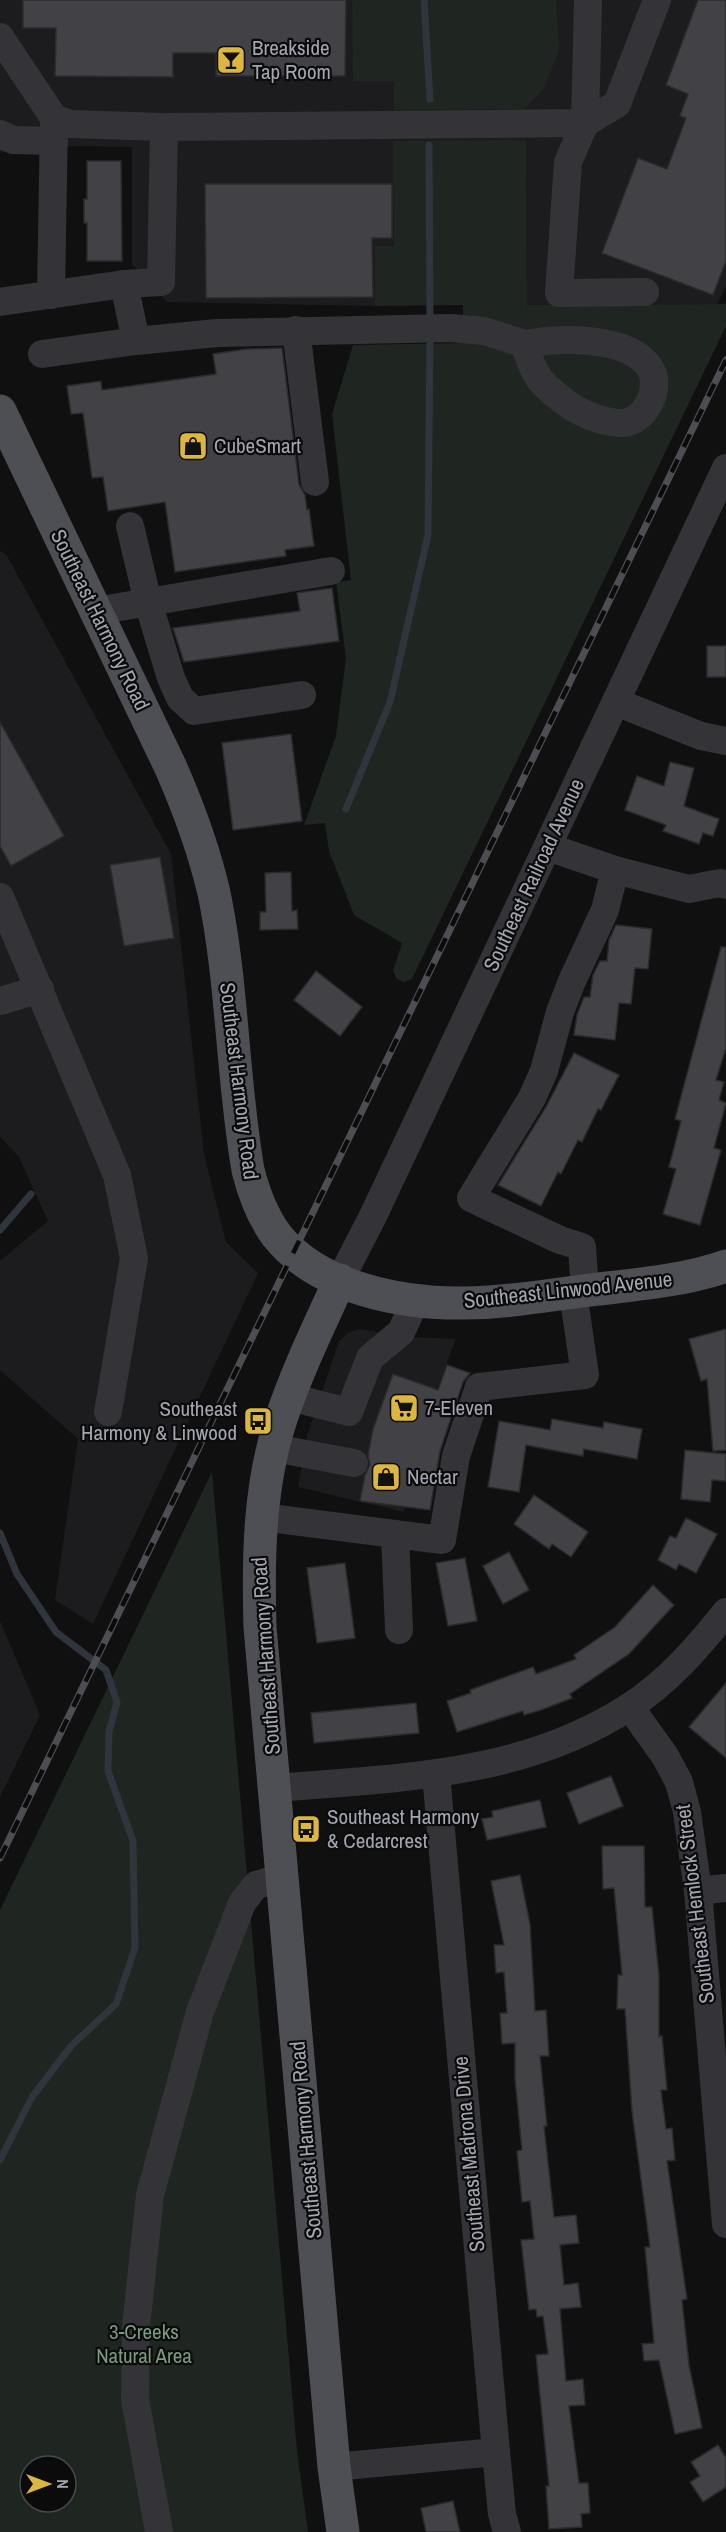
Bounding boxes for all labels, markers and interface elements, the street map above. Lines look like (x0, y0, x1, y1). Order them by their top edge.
place label: Breakside Tap Room (252, 33, 331, 86)
bar icon: Breakside Tap Room (215, 44, 247, 76)
shop icon: CubeSmart (177, 430, 209, 462)
place label: CubeSmart (214, 431, 301, 460)
street label: Southeast Harmony Road (44, 524, 157, 715)
street label: Southeast Railroad Avenue (476, 774, 591, 976)
street label: Southeast Harmony Road (213, 981, 266, 1181)
street label: Southeast Linwood Avenue (462, 1264, 674, 1315)
supermarket icon: 7-Eleven (388, 1392, 420, 1424)
place label: 7-Eleven (425, 1393, 493, 1422)
place label: Southeast Harmony & Linwood (81, 1394, 237, 1447)
bus stop icon: Southeast Harmony & Linwood (242, 1405, 274, 1437)
shop icon: Nectar (370, 1461, 402, 1493)
place label: Nectar (407, 1462, 458, 1491)
street label: Southeast Harmony Road (244, 1556, 287, 1756)
place label: Southeast Harmony & Cedarcrest (327, 1802, 480, 1855)
street label: Southeast Hemlock Street (668, 1803, 721, 2005)
bus stop icon: Southeast Harmony & Cedarcrest (290, 1813, 322, 1845)
street label: Southeast Harmony Road (282, 2040, 329, 2240)
street label: Southeast Madrona Drive (446, 2055, 491, 2253)
park label: 3-Creeks Natural Area (96, 2317, 192, 2370)
north arrow (18, 2454, 78, 2514)
text: N (52, 2479, 74, 2489)

